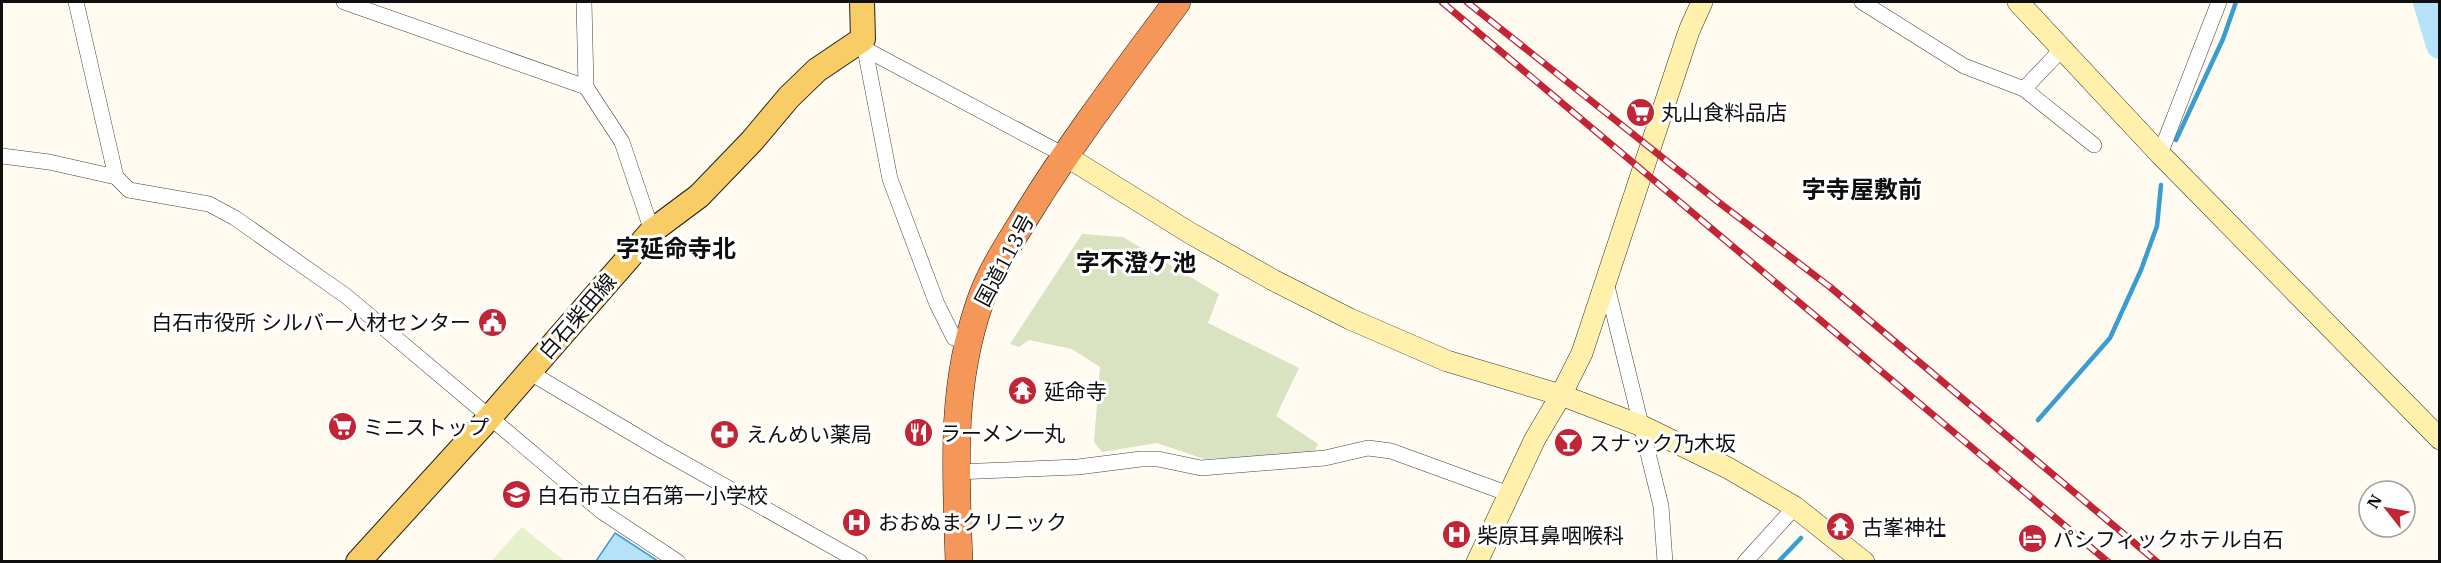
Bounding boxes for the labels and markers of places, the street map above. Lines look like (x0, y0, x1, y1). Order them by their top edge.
supermarket icon: 丸山食料品店 (1624, 96, 1656, 128)
place label: 丸山食料品店 (1661, 98, 1787, 126)
public building icon: 白石市役所 シルバー人材センター (476, 306, 508, 338)
place label: 白石市役所 シルバー人材センター (151, 308, 471, 336)
temple icon: 延命寺 (1007, 375, 1039, 407)
place label: 延命寺 (1044, 377, 1107, 405)
supermarket icon: ミニストップ (326, 411, 358, 443)
place label: ミニストップ (363, 413, 489, 441)
restaurant icon: ラーメン一丸 (903, 417, 935, 449)
pharmacy icon: えんめい薬局 (709, 418, 741, 450)
place label: ラーメン一丸 (940, 419, 1065, 447)
place label: えんめい薬局 (746, 420, 872, 448)
bar icon: スナック乃木坂 (1552, 427, 1584, 459)
place label: スナック乃木坂 (1589, 429, 1736, 457)
school or university icon: 白石市立白石第一小学校 (500, 479, 532, 511)
place label: 白石市立白石第一小学校 (537, 481, 768, 509)
hospital icon: おおぬまクリニック (841, 506, 873, 538)
place label: おおぬまクリニック (878, 508, 1067, 536)
temple icon: 古峯神社 (1825, 511, 1857, 543)
place label: 古峯神社 (1862, 513, 1946, 541)
hospital icon: 柴原耳鼻咽喉科 (1440, 519, 1472, 551)
place label: 柴原耳鼻咽喉科 (1477, 521, 1624, 549)
hotel icon: パシフィックホテル白石 (2016, 523, 2048, 555)
place label: パシフィックホテル白石 (2053, 525, 2284, 553)

